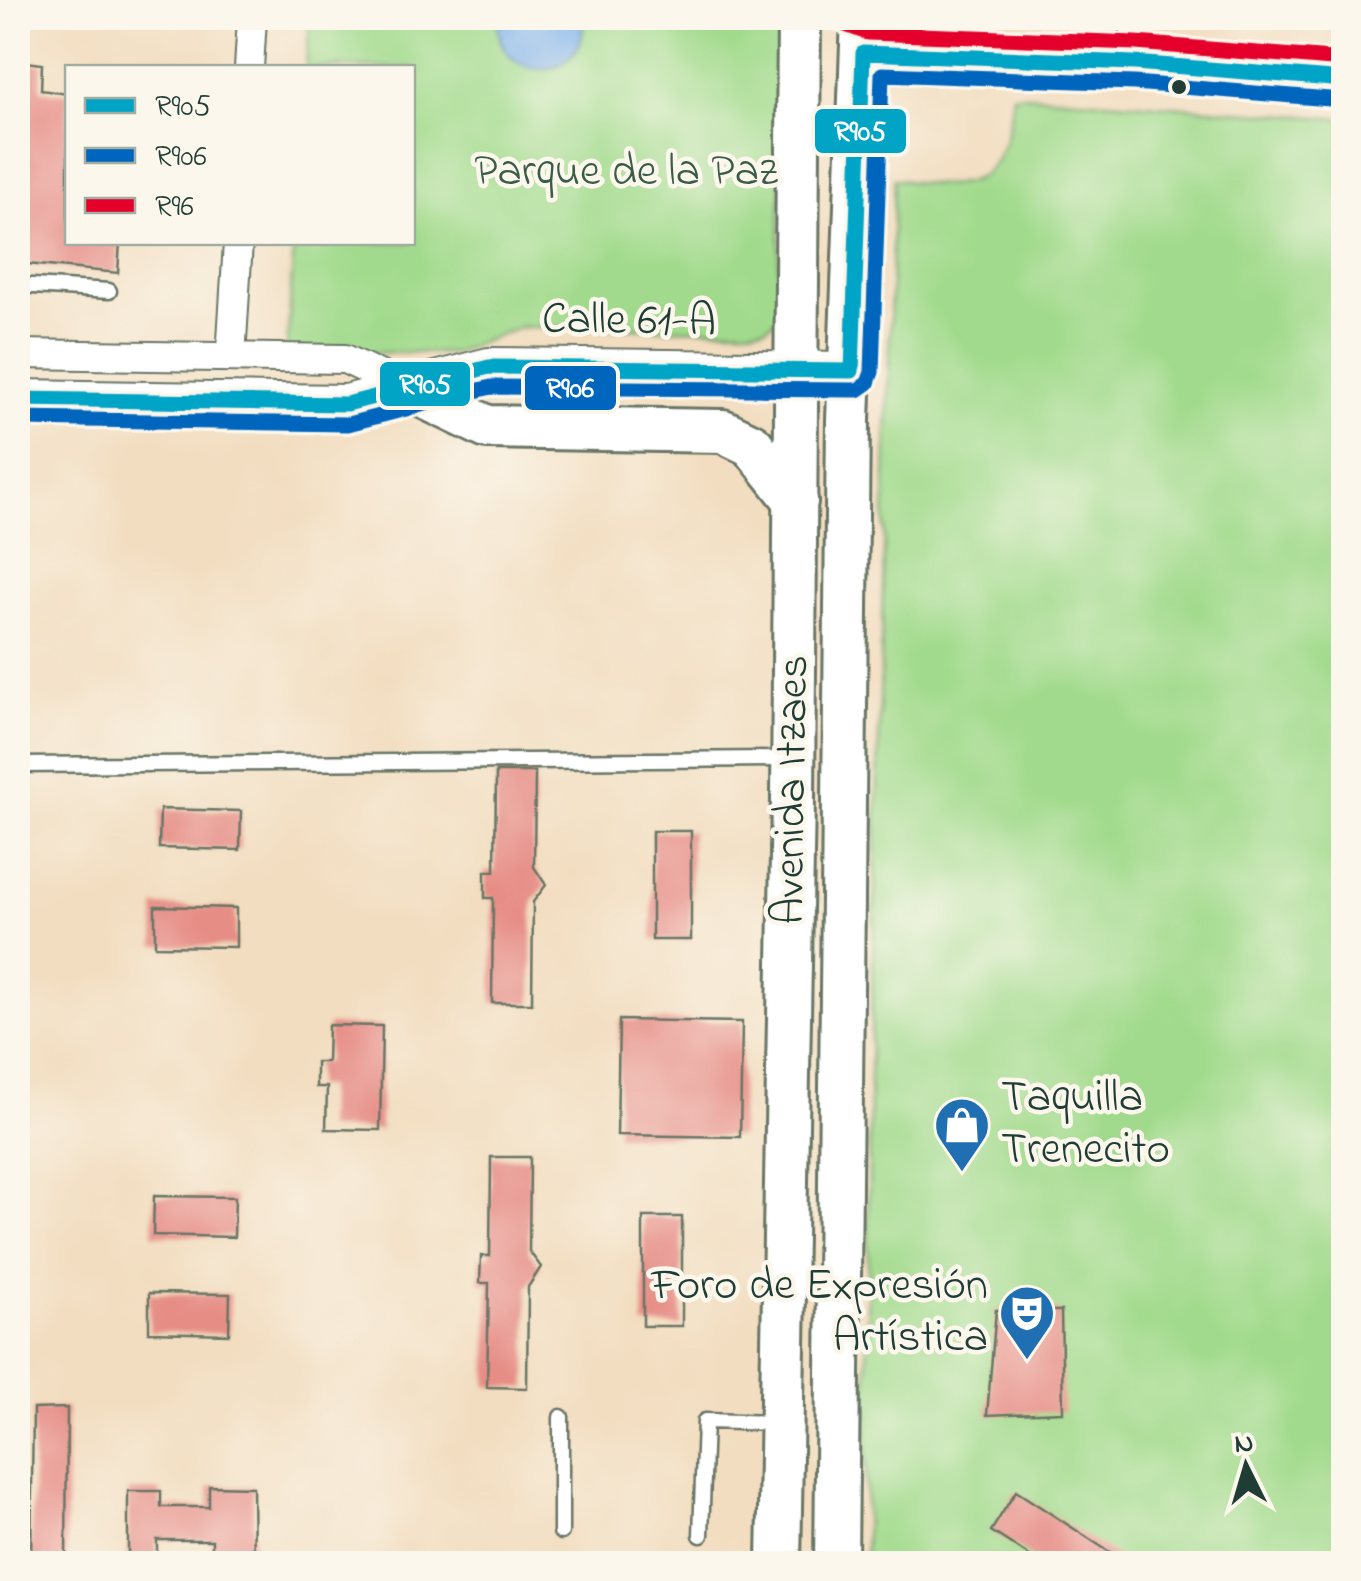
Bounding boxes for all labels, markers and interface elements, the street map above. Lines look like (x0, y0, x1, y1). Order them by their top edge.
legend (65, 65, 415, 245)
unlabelled marker (1169, 77, 1189, 97)
text: R905 (155, 86, 211, 130)
line badge: R905 (813, 107, 908, 155)
text: R905 (834, 113, 886, 154)
text: R906 (155, 136, 207, 180)
park label: Parque de la Paz (474, 140, 778, 206)
text: R96 (155, 186, 194, 230)
street label: Calle 61-A (541, 287, 717, 357)
line badge: R905 (378, 360, 472, 408)
line badge: R906 (523, 364, 618, 412)
text: R905 (399, 366, 451, 407)
text: R906 (546, 370, 595, 411)
street label: Avenida Itzaes (758, 655, 828, 925)
place label: Taquilla Trenecito (1001, 1066, 1170, 1184)
shop icon: Taquilla Trenecito (932, 1095, 992, 1174)
place label: Foro de Expresión Artística (651, 1254, 988, 1372)
theatre icon: Foro de Expresión Artística (997, 1283, 1057, 1362)
north arrow (1196, 1416, 1296, 1516)
text: N (1233, 1423, 1255, 1466)

